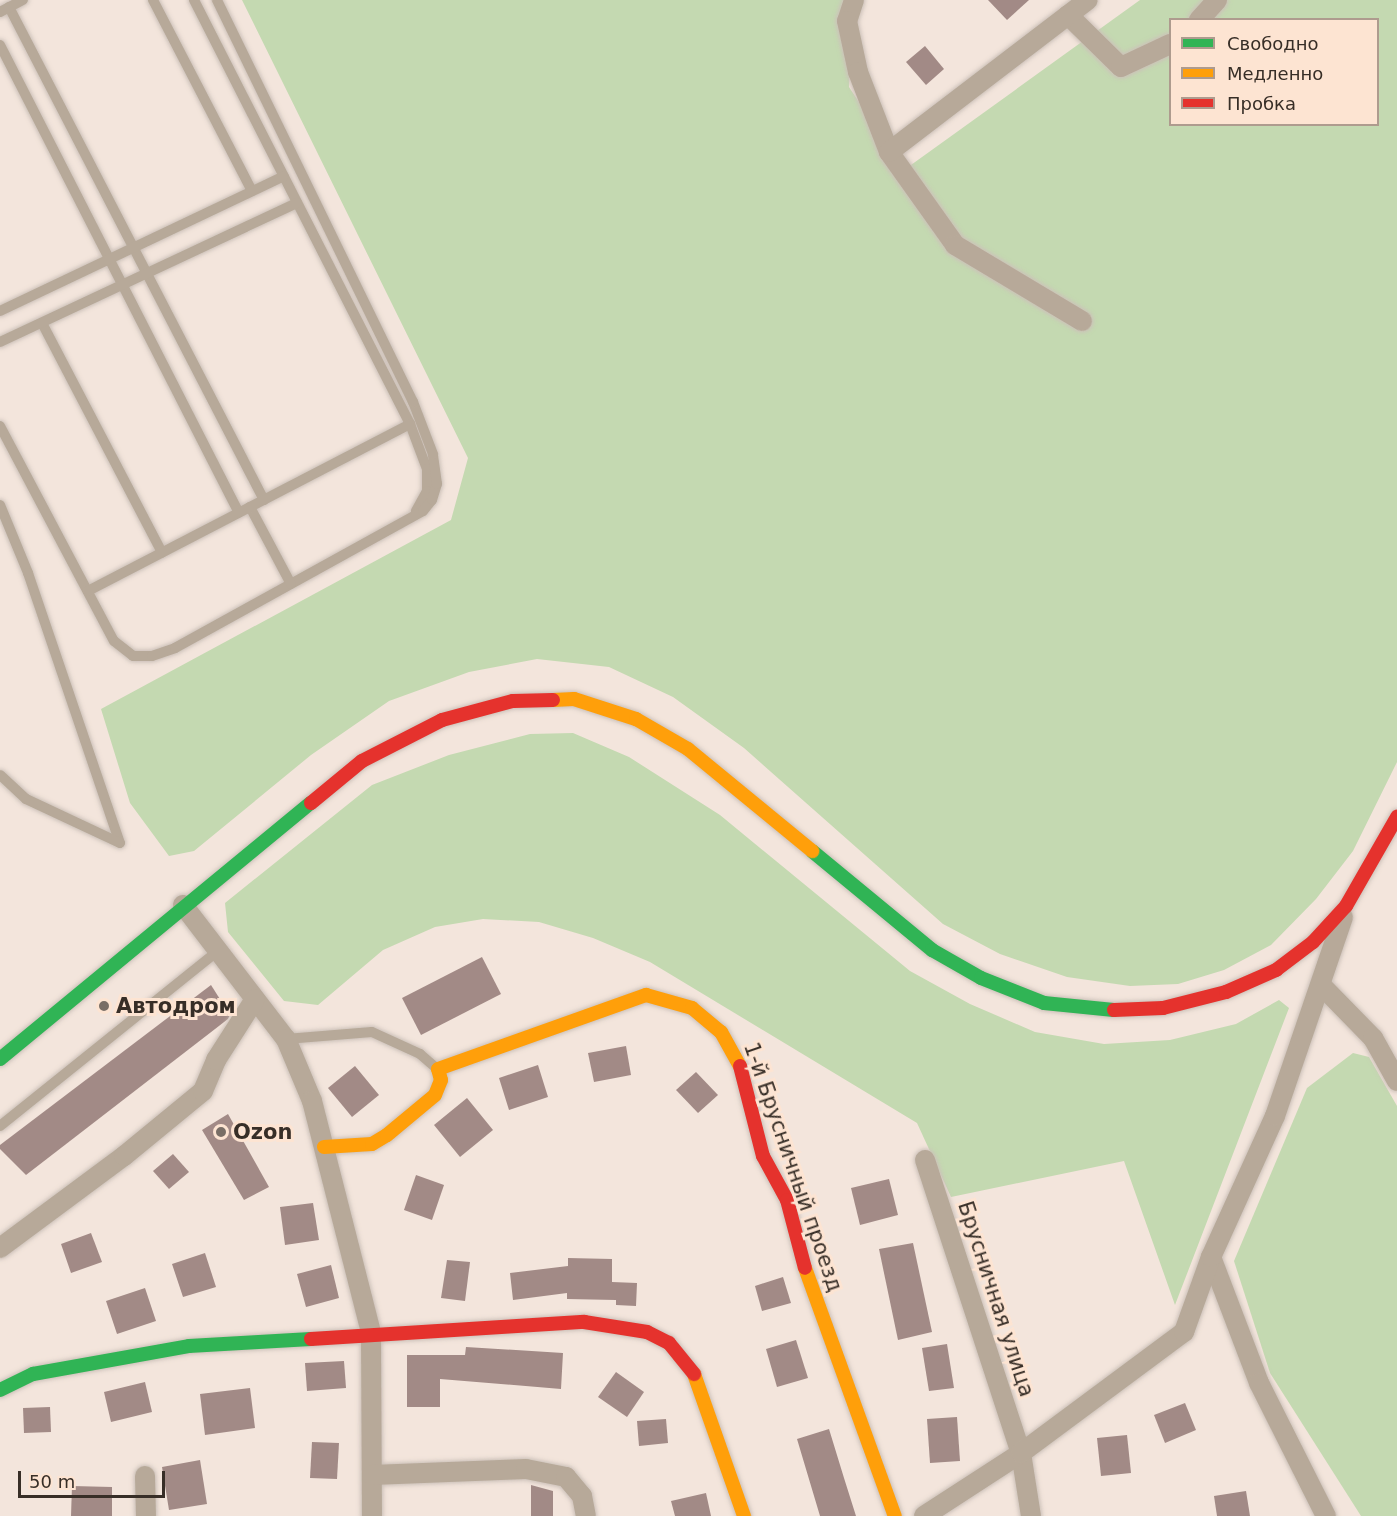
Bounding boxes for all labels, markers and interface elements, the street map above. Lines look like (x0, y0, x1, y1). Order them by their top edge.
legend (1169, 18, 1379, 126)
text: Свободно (1227, 33, 1319, 54)
text: Медленно (1227, 63, 1323, 84)
text: Пробка (1227, 93, 1296, 114)
place label: Автодром (116, 993, 236, 1019)
marker: Автодром (97, 999, 111, 1013)
street label: 1-й Брусничный проезд (738, 1039, 848, 1295)
place label: Ozon (233, 1119, 292, 1145)
marker: Ozon (214, 1125, 228, 1139)
street label: Брусничная улица (952, 1198, 1040, 1400)
scale bar (21, 1459, 168, 1497)
text: 50 m (29, 1471, 75, 1492)

